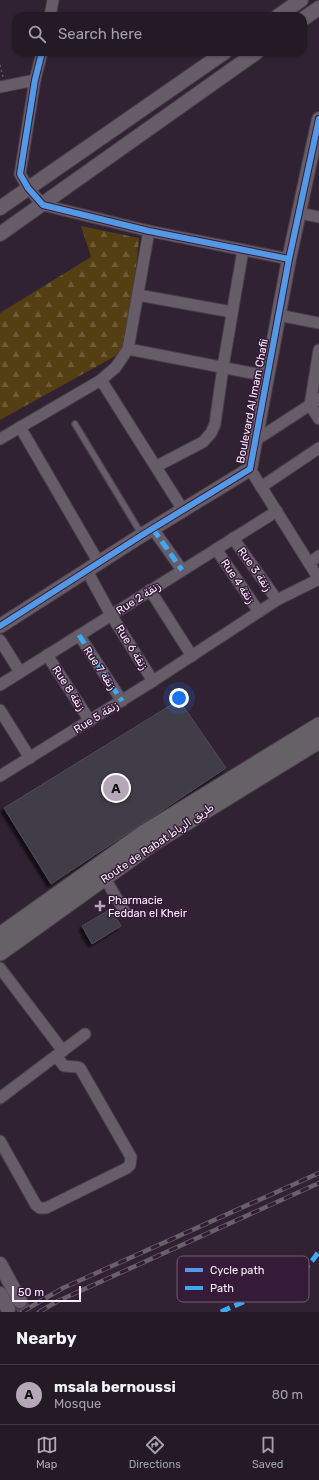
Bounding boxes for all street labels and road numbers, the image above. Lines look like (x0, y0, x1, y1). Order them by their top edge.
street label: Boulevard Al Imam Chafii (234, 338, 271, 465)
street label: Rue 3 زنقة (235, 545, 275, 594)
street label: Rue 4 زنقة (218, 557, 257, 606)
street label: Rue 2 زنقة (114, 579, 163, 618)
street label: Rue 6 زنقة (113, 623, 151, 672)
street label: Rue 7 زنقة (80, 644, 119, 693)
street label: Rue 8 زنقة (49, 664, 88, 713)
street label: Rue 5 زنقة (72, 698, 121, 736)
street label: Route de Rabat طريق الرباط (98, 801, 217, 887)

